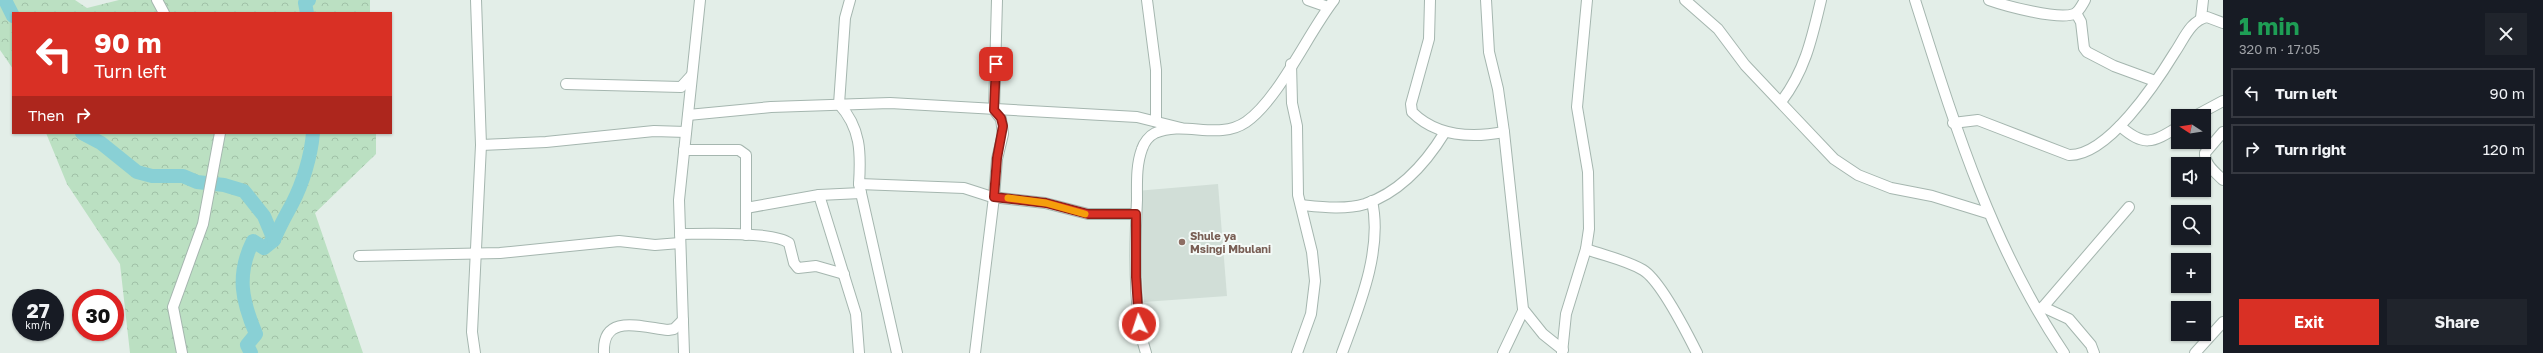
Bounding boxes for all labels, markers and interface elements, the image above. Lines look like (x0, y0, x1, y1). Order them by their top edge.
text: 1 min (2239, 11, 2299, 40)
button: close (2485, 13, 2527, 55)
text: 90 m (94, 26, 161, 59)
icon: left (28, 28, 80, 80)
text: 320 m · 17:05 (2239, 41, 2320, 57)
pin (979, 47, 1013, 81)
icon: arrive (985, 53, 1007, 75)
text: Turn left (94, 60, 167, 82)
icon: left (2241, 82, 2263, 104)
text: Turn left (2275, 84, 2337, 102)
text: 90 m (2490, 84, 2525, 102)
icon: right (72, 104, 94, 126)
text: Then (28, 106, 64, 124)
north arrow (2171, 109, 2211, 149)
map controls (2171, 109, 2211, 341)
icon: right (2241, 138, 2263, 160)
text: Turn right (2275, 140, 2346, 158)
text: 120 m (2483, 140, 2525, 158)
button: sound (2171, 157, 2211, 197)
button: search (2171, 205, 2211, 245)
place label: Shule ya Msingi Mbulani (1190, 229, 1271, 255)
marker: Shule ya Msingi Mbulani (1177, 237, 1187, 247)
button: + (2171, 253, 2211, 293)
speed limit sign: 30 (72, 289, 124, 341)
text: 27 (26, 298, 50, 322)
button: Exit (2239, 299, 2379, 345)
button: Share (2387, 299, 2527, 345)
button: − (2171, 301, 2211, 341)
position arrow (1118, 303, 1160, 345)
text: km/h (25, 319, 51, 331)

